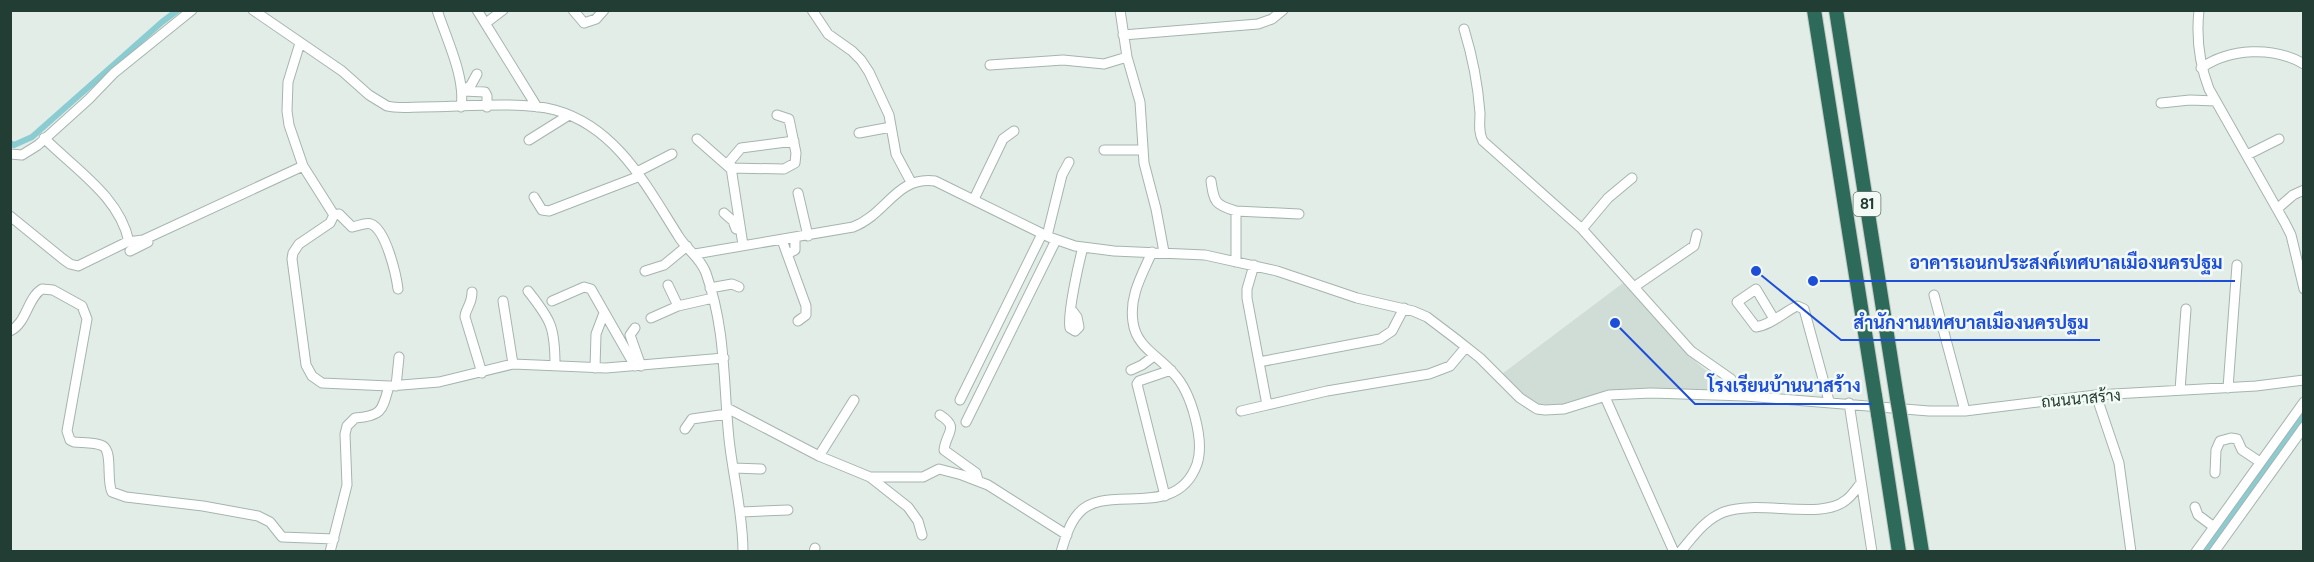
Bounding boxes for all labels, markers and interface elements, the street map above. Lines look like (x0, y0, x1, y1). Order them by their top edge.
road number: 81 (1854, 192, 1880, 216)
callout: อาคารเอนกประสงค์เทศบาลเมืองนครปฐม (1897, 245, 2235, 281)
text: อาคารเอนกประสงค์เทศบาลเมืองนครปฐม (1909, 250, 2223, 275)
callout: สำนักงานเทศบาลเมืองนครปฐม (1841, 304, 2100, 340)
text: สำนักงานเทศบาลเมืองนครปฐม (1853, 311, 2089, 335)
callout: โรงเรียนบ้านนาสร้าง (1695, 368, 1872, 404)
text: โรงเรียนบ้านนาสร้าง (1706, 373, 1861, 398)
street label: ถนนนาสร้าง (2040, 385, 2122, 412)

